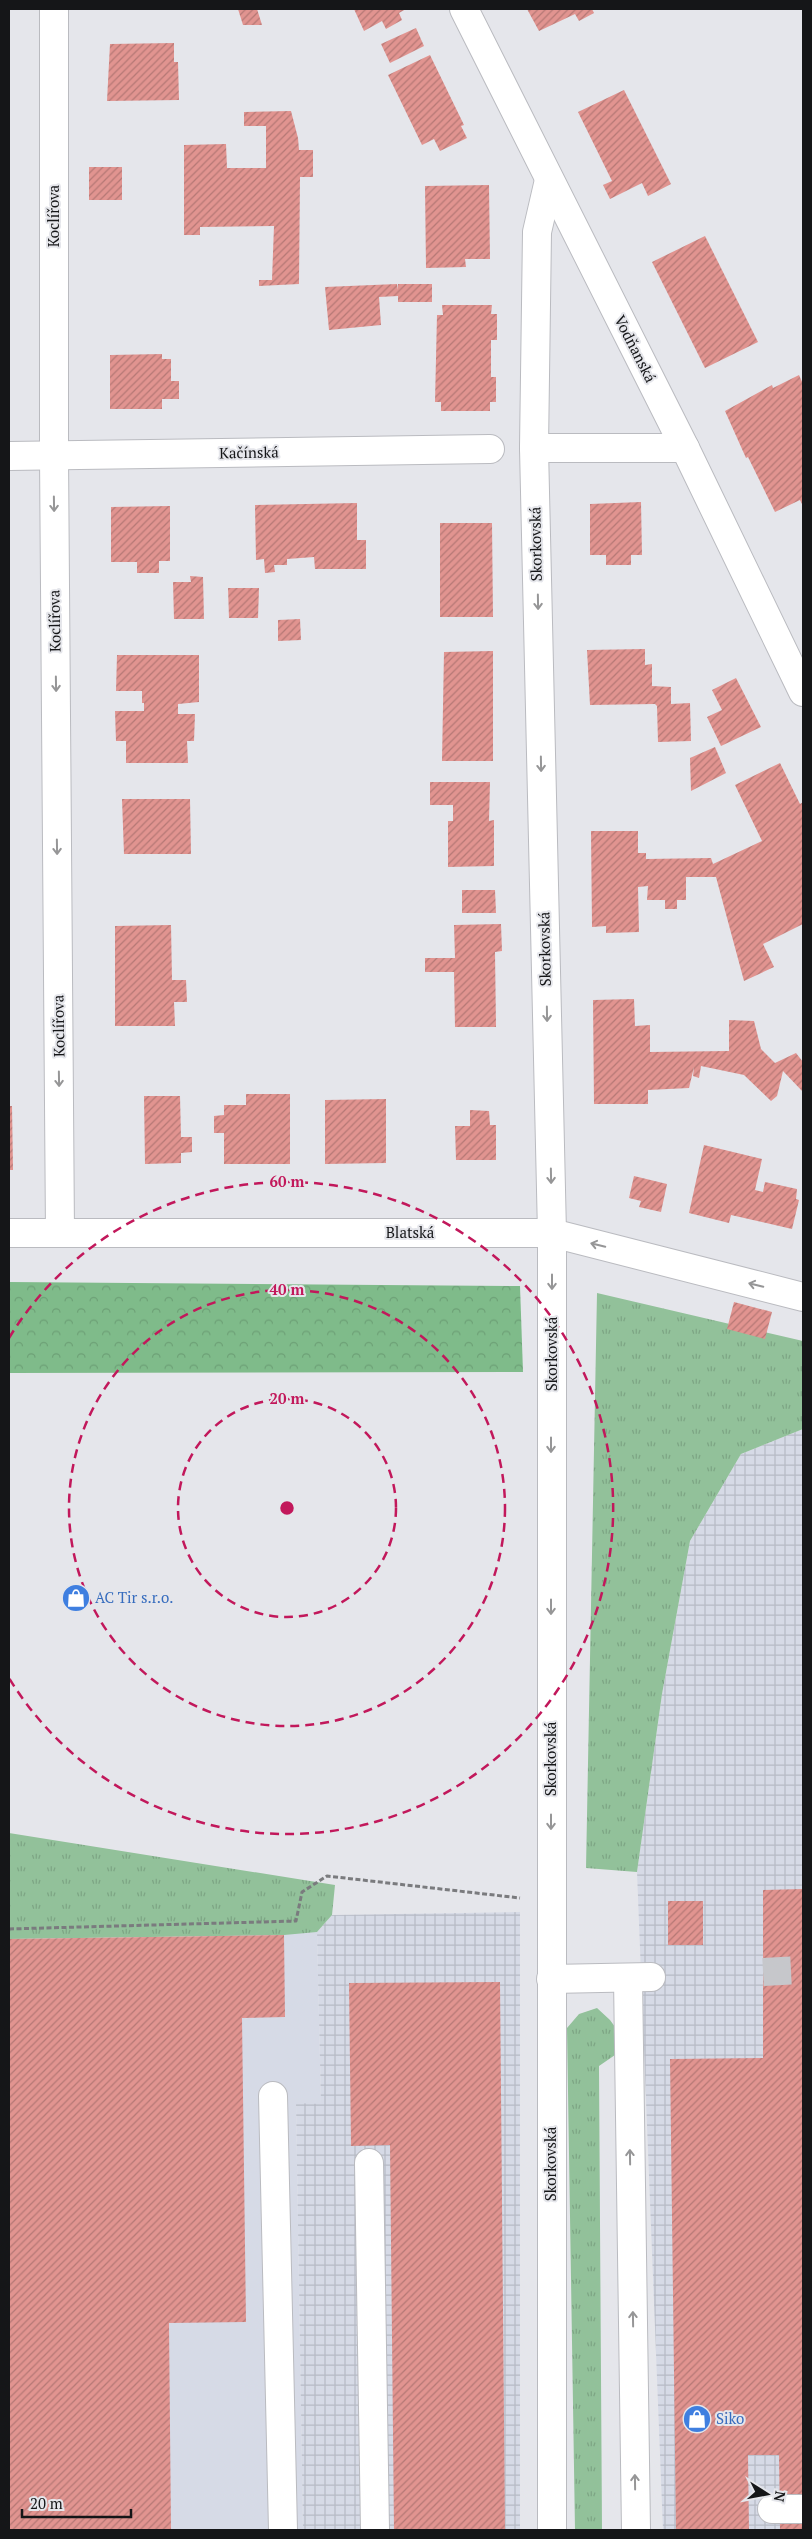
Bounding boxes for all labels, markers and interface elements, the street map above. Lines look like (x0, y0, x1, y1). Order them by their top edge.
street label: Koclířova (43, 184, 63, 247)
street label: Vodňanská (610, 312, 661, 386)
street label: Kačínská (219, 441, 279, 463)
one-way arrow (49, 496, 59, 512)
street label: Skorkovská (524, 506, 546, 582)
street label: Koclířova (43, 589, 65, 652)
one-way arrow (533, 593, 542, 609)
one-way arrow (51, 676, 61, 692)
one-way arrow (537, 756, 546, 772)
one-way arrow (52, 838, 62, 855)
street label: Skorkovská (533, 911, 555, 987)
street label: Koclířova (47, 994, 69, 1057)
one-way arrow (542, 1006, 552, 1022)
one-way arrow (54, 1071, 64, 1087)
one-way arrow (546, 1168, 555, 1184)
text: 60 m (270, 1171, 305, 1191)
street label: Blatská (386, 1222, 435, 1242)
one-way arrow (591, 1240, 607, 1249)
one-way arrow (547, 1274, 557, 1290)
text: 40 m (270, 1279, 305, 1299)
one-way arrow (748, 1280, 764, 1289)
street label: Skorkovská (541, 1316, 561, 1391)
text: 20 m (270, 1388, 305, 1408)
one-way arrow (547, 1436, 556, 1452)
centre of rings (278, 1499, 296, 1517)
shop icon: AC Tir s.r.o. (61, 1583, 91, 1613)
place label: AC Tir s.r.o. (95, 1587, 173, 1607)
one-way arrow (546, 1598, 556, 1615)
street label: Skorkovská (540, 1721, 560, 1796)
one-way arrow (546, 1814, 556, 1830)
street label: Skorkovská (540, 2126, 560, 2201)
one-way arrow (626, 2149, 635, 2165)
one-way arrow (628, 2311, 638, 2328)
shop icon: Siko (682, 2404, 712, 2434)
place label: Siko (716, 2408, 744, 2428)
north arrow (742, 2469, 792, 2519)
one-way arrow (631, 2474, 640, 2490)
scale bar (22, 2486, 131, 2518)
text: N (770, 2490, 791, 2504)
text: 20 m (30, 2493, 63, 2513)

